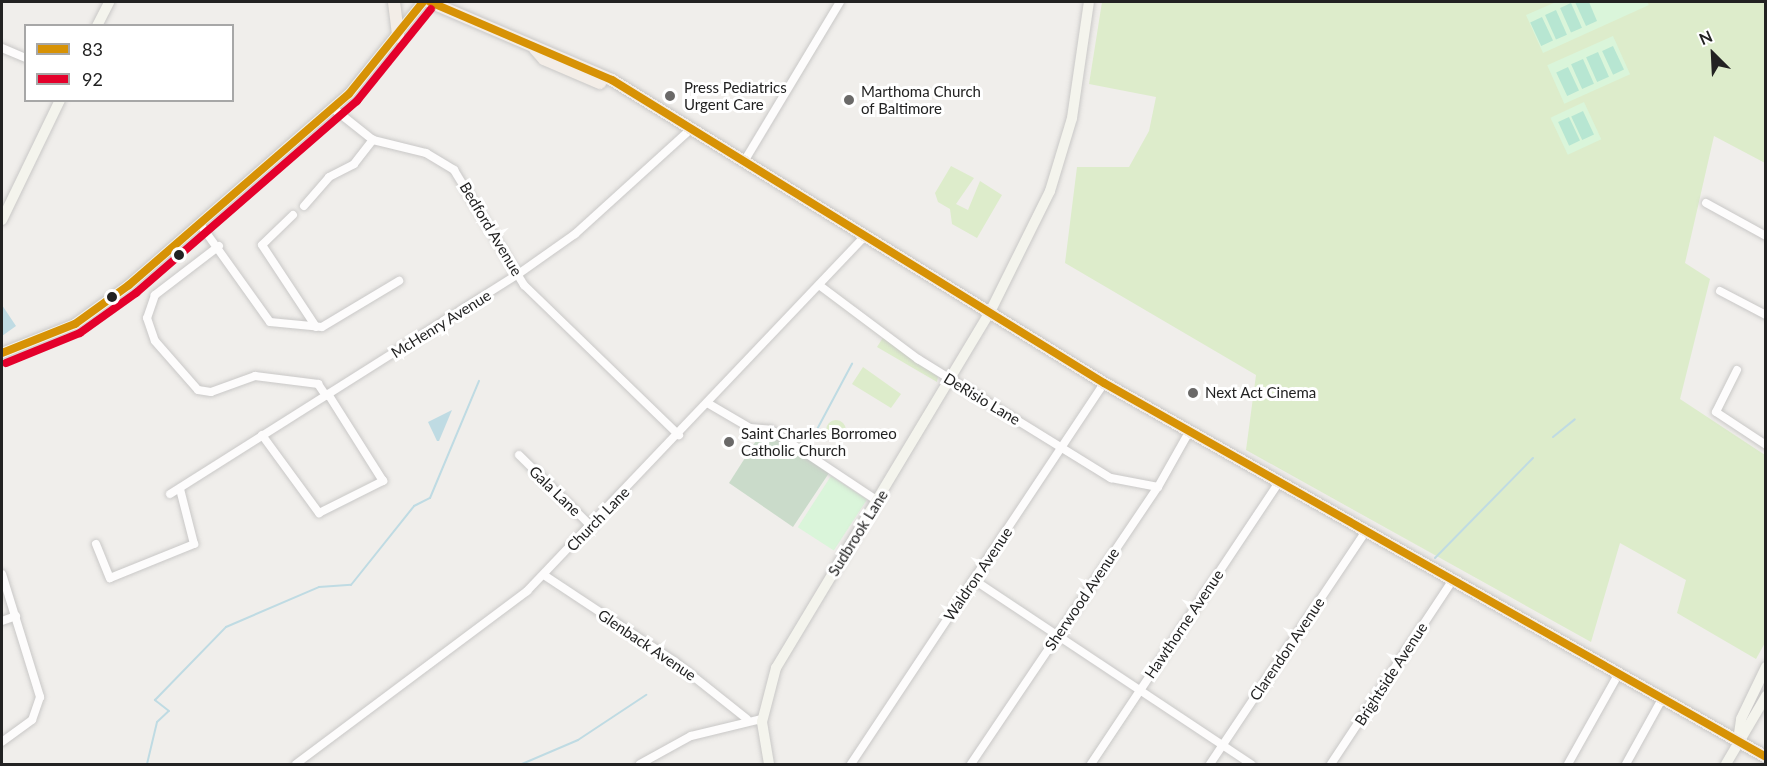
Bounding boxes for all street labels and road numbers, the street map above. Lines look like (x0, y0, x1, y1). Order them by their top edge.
street label: Bedford Avenue (456, 179, 526, 279)
street label: McHenry Avenue (387, 286, 495, 362)
street label: DeRisio Lane (941, 369, 1023, 429)
street label: Gala Lane (525, 462, 585, 520)
street label: Church Lane (563, 483, 633, 555)
street label: Sudbrook Lane (824, 487, 892, 579)
street label: Waldron Avenue (940, 524, 1016, 624)
street label: Sherwood Avenue (1041, 544, 1123, 654)
street label: Hawthorne Avenue (1141, 566, 1227, 682)
street label: Clarendon Avenue (1246, 594, 1328, 704)
street label: Glenback Avenue (594, 605, 700, 685)
street label: Brightside Avenue (1351, 619, 1431, 729)

